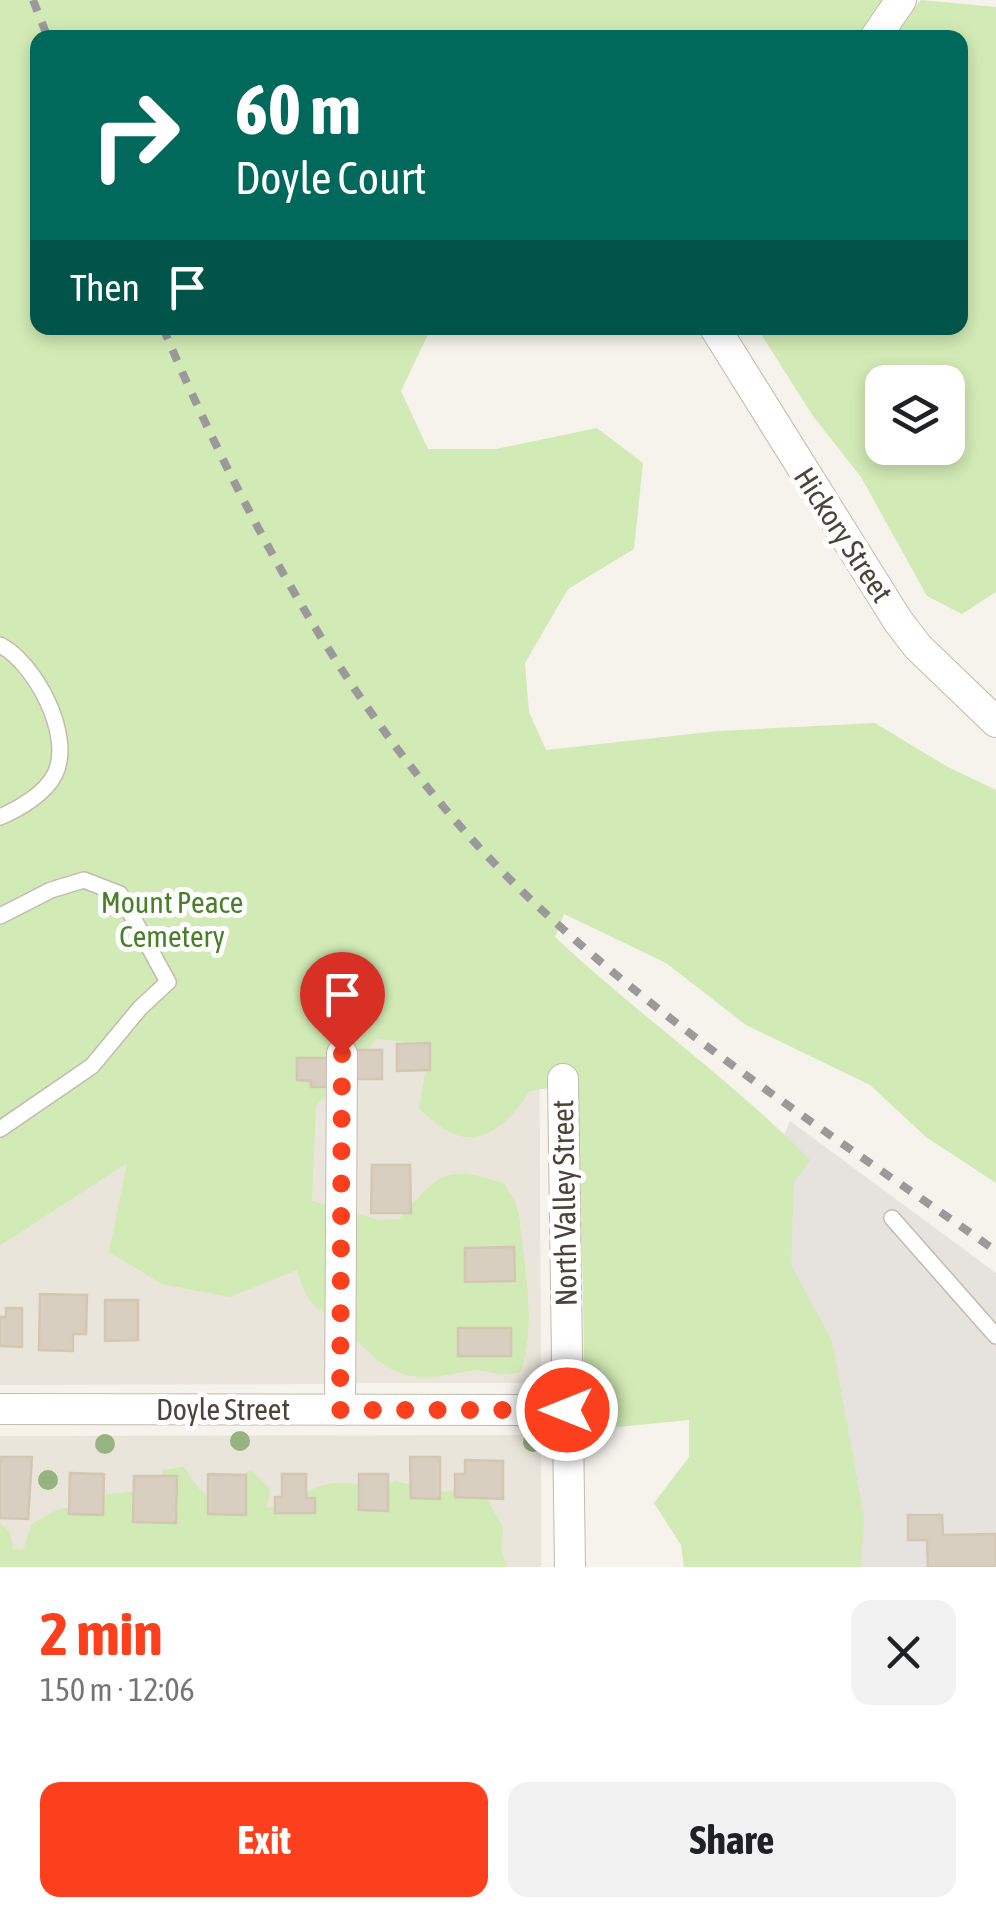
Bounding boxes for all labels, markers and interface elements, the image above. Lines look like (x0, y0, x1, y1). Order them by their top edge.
text: 60 m (235, 69, 361, 149)
icon: right (70, 70, 200, 200)
text: Doyle Court (235, 152, 426, 204)
icon: arrive (160, 260, 215, 315)
text: Then (70, 266, 140, 309)
map controls (865, 365, 965, 465)
button: layers (865, 365, 965, 465)
street label: Hickory Street (788, 461, 900, 608)
park label: Mount Peace Cemetery (101, 885, 243, 953)
pin (300, 952, 385, 1055)
icon: arrive (315, 967, 370, 1022)
street label: North Valley Street (545, 1099, 583, 1307)
position arrow (515, 1358, 619, 1462)
street label: Doyle Street (156, 1392, 290, 1426)
text: 2 min (40, 1599, 163, 1668)
button: close (851, 1600, 956, 1705)
text: 150 m · 12:06 (40, 1671, 195, 1708)
button: Exit (40, 1782, 488, 1897)
button: Share (508, 1782, 956, 1897)

